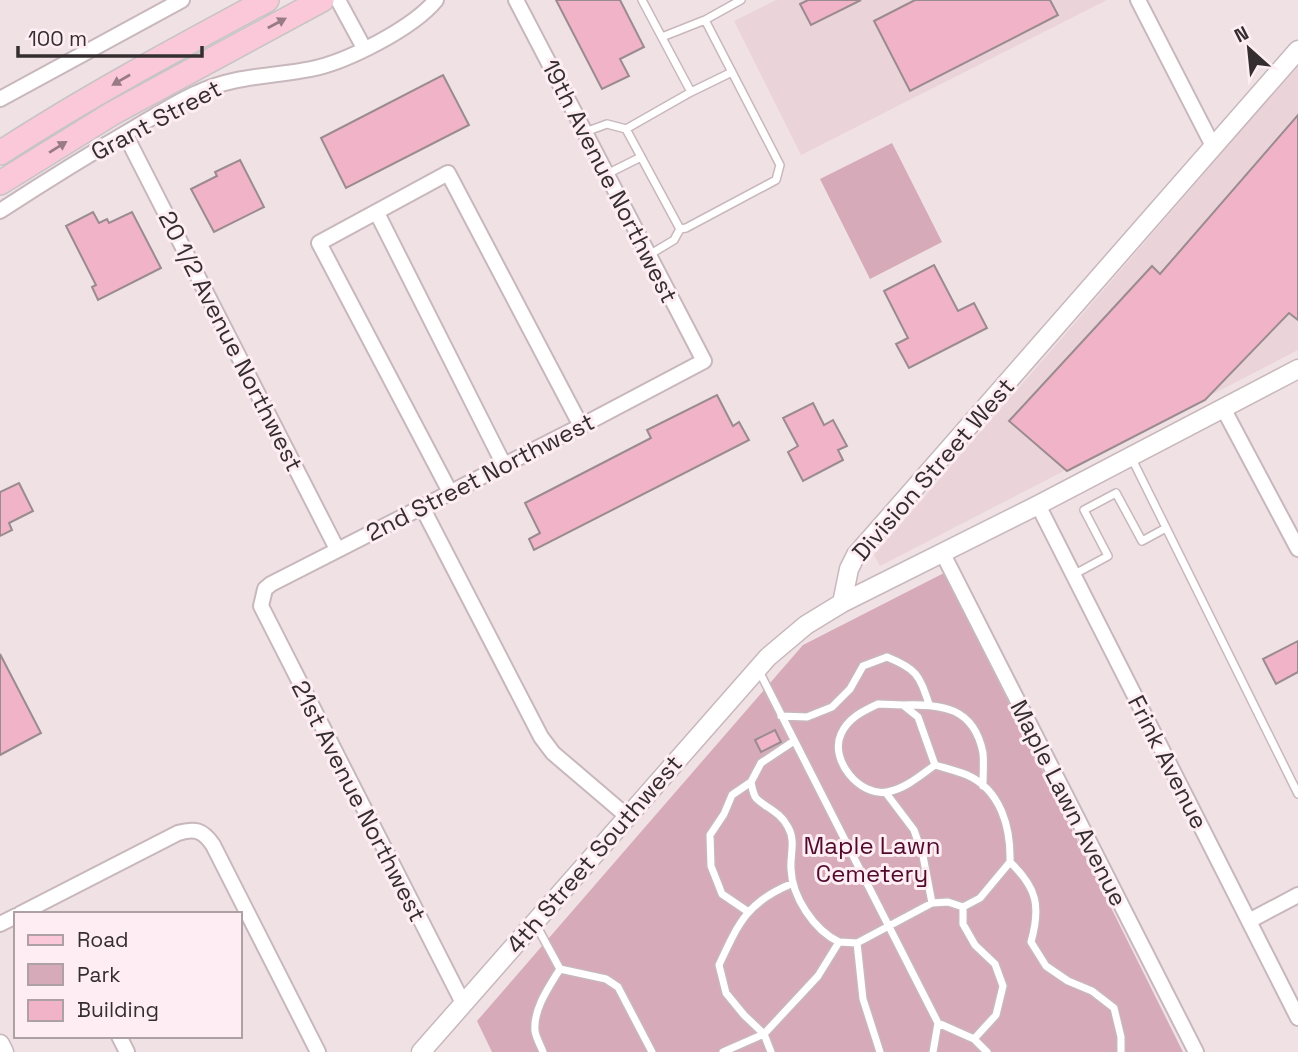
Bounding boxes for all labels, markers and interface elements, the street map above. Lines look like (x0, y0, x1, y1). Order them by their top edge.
scale bar (18, 14, 201, 58)
north arrow (1214, 14, 1284, 84)
one-way arrow (267, 18, 287, 29)
text: N (1230, 20, 1253, 48)
text: 100 m (28, 25, 87, 52)
street label: 19th Avenue Northwest (535, 54, 685, 308)
street label: Grant Street (86, 73, 226, 167)
one-way arrow (111, 74, 130, 86)
one-way arrow (48, 140, 67, 153)
street label: 20 1/2 Avenue Northwest (152, 206, 310, 476)
street label: Division Street West (845, 371, 1021, 567)
street label: 2nd Street Northwest (361, 406, 599, 548)
street label: 21st Avenue Northwest (285, 675, 433, 927)
street label: Frink Avenue (1121, 690, 1215, 834)
street label: Maple Lawn Avenue (1004, 695, 1134, 911)
street label: 4th Street Southwest (499, 748, 689, 960)
park label: Maple Lawn Cemetery (804, 830, 940, 889)
legend (14, 912, 242, 1038)
text: Road (77, 926, 129, 953)
text: Park (77, 961, 121, 988)
text: Building (77, 996, 159, 1023)

